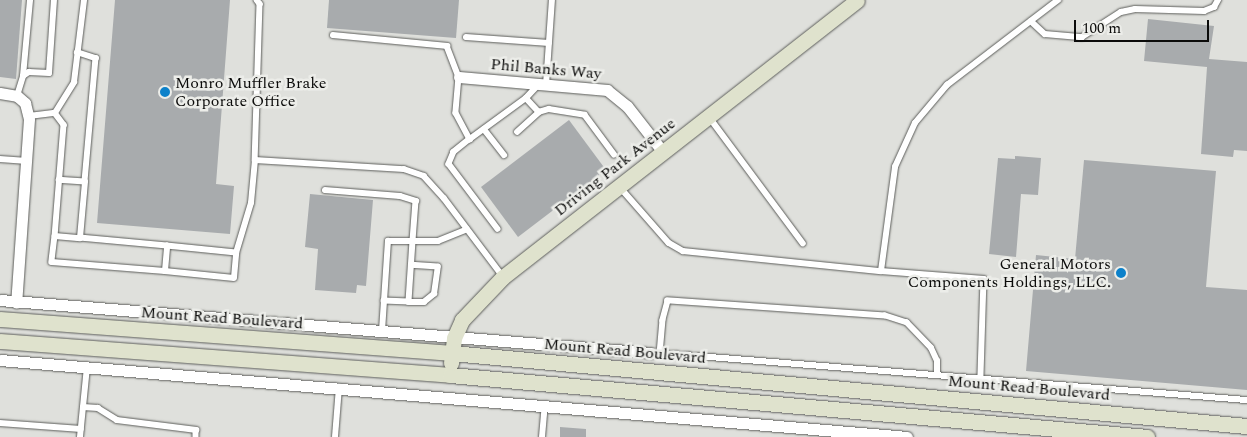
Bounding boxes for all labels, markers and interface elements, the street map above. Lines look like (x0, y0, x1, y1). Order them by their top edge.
scale bar (1077, 10, 1212, 42)
text: 100 m (1082, 17, 1121, 40)
street label: Phil Banks Way (490, 55, 602, 83)
place label: Monro Muffler Brake Corporate Office (175, 73, 326, 111)
marker: Monro Muffler Brake Corporate Office (159, 86, 171, 98)
street label: Driving Park Avenue (551, 114, 679, 220)
place label: General Motors Components Holdings, LLC. (908, 254, 1111, 292)
marker: General Motors Components Holdings, LLC. (1115, 267, 1127, 279)
street label: Mount Read Boulevard (140, 303, 304, 333)
street label: Mount Read Boulevard (543, 334, 707, 368)
street label: Mount Read Boulevard (947, 371, 1111, 405)

